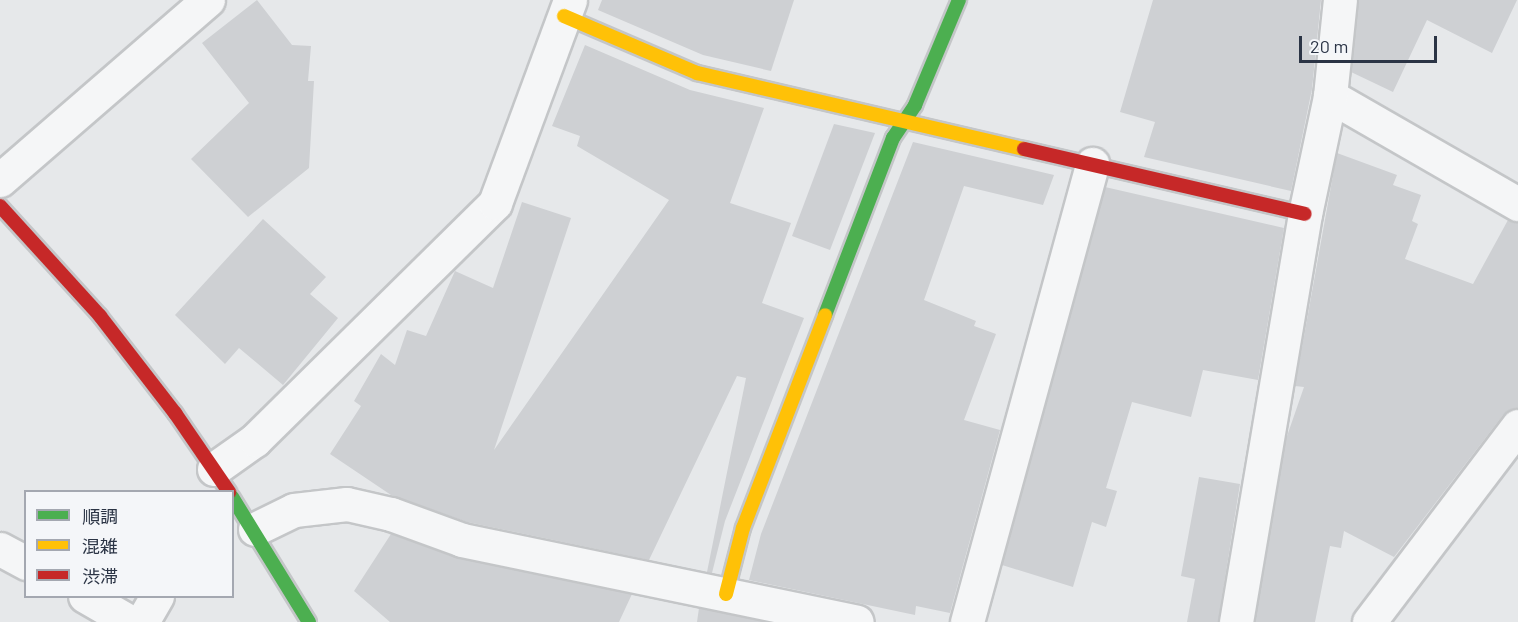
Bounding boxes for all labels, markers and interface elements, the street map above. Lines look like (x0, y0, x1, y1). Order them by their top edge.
scale bar (1302, 24, 1440, 62)
text: 20 m (1310, 35, 1348, 57)
legend (24, 490, 234, 598)
text: 順調 (82, 505, 118, 527)
text: 混雑 (82, 535, 118, 557)
text: 渋滞 (82, 565, 118, 587)

